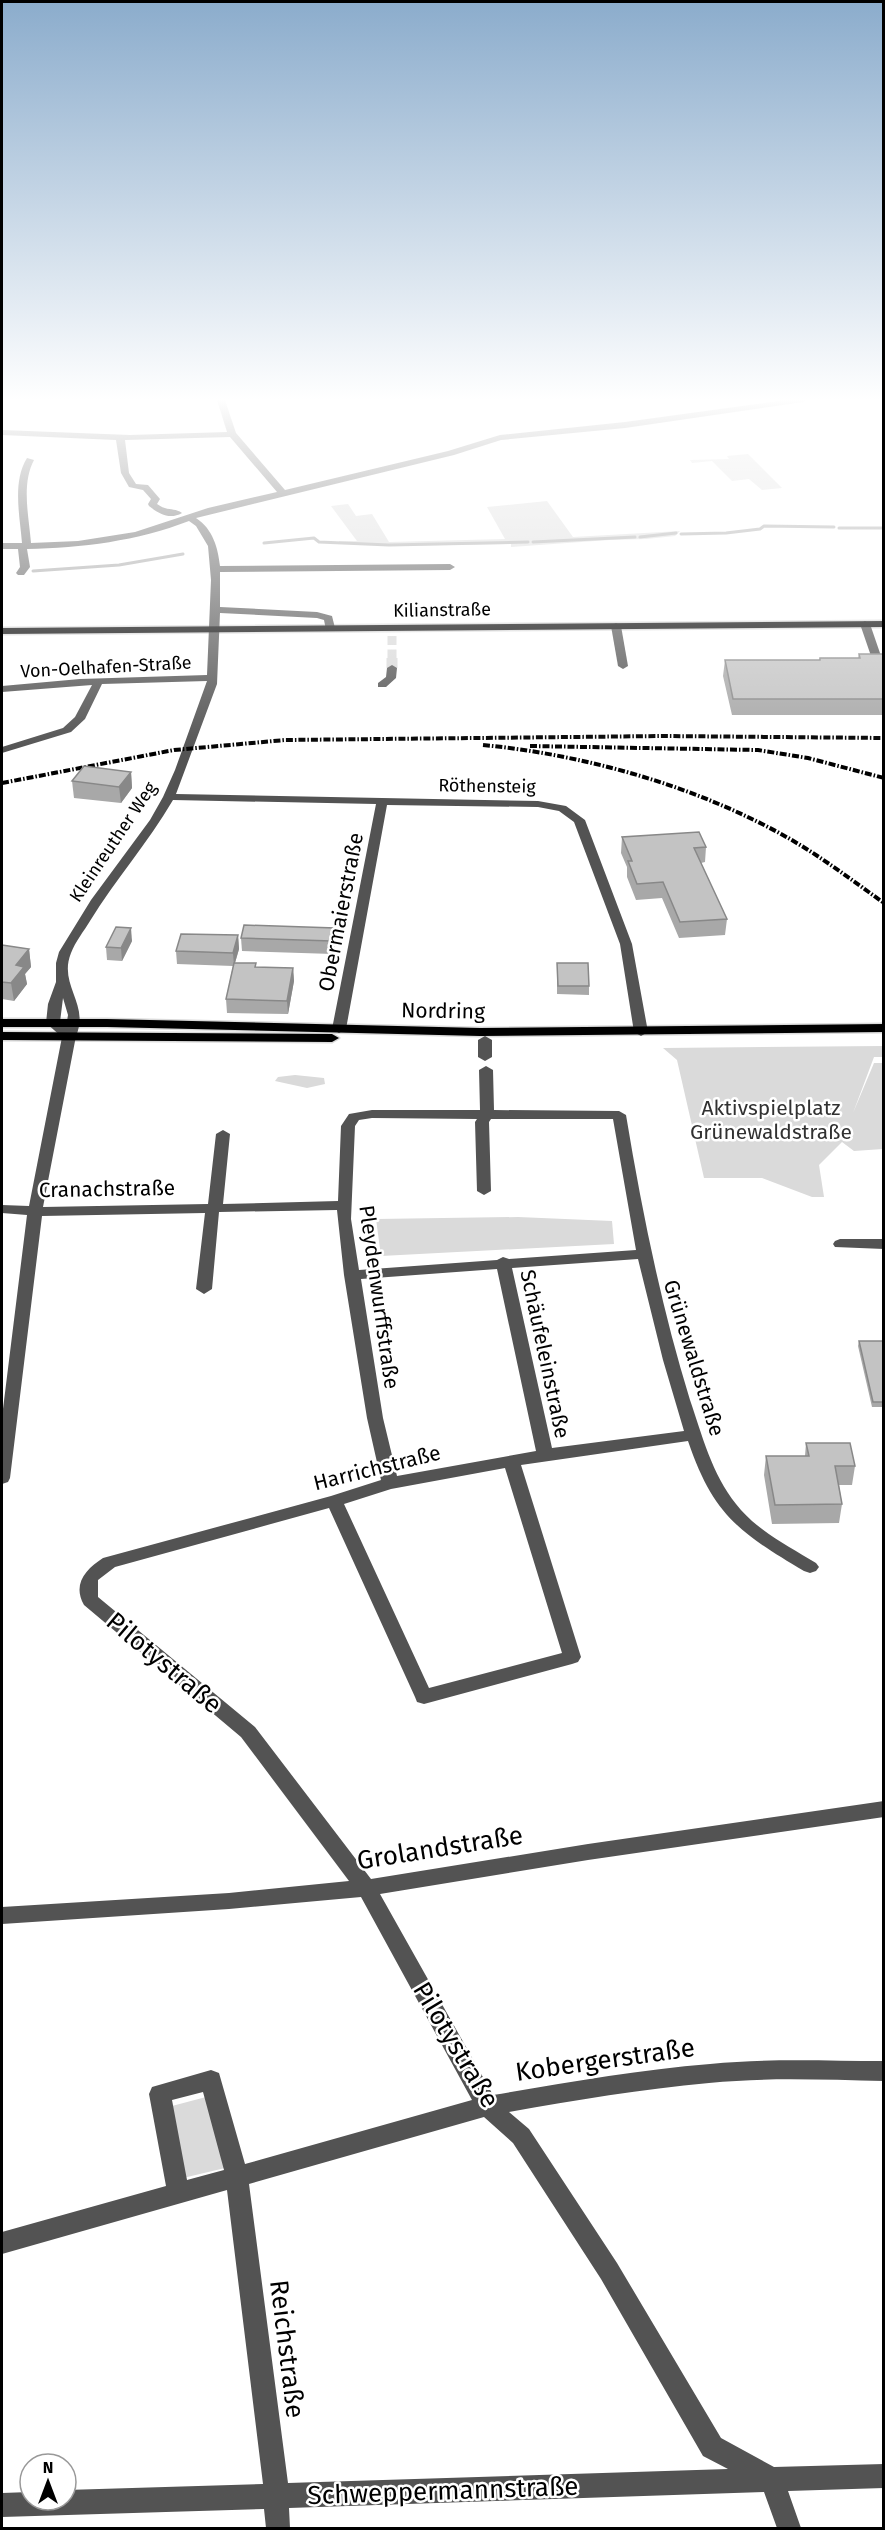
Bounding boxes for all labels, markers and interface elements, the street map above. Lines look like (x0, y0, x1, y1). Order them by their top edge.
street label: Kilianstraße (393, 598, 491, 622)
street label: Von-Oelhafen-Straße (20, 652, 192, 682)
street label: Röthensteig (438, 774, 537, 798)
street label: Kleinreuther Weg (65, 777, 162, 906)
street label: Obermaierstraße (313, 830, 369, 994)
street label: Nordring (401, 997, 485, 1025)
park label: Aktivspielplatz Grünewaldstraße (690, 1095, 852, 1145)
street label: Cranachstraße (39, 1175, 175, 1203)
street label: Pleydenwurffstraße (353, 1203, 405, 1391)
street label: Schäufeleinstraße (514, 1267, 576, 1441)
street label: Grünewaldstraße (658, 1277, 730, 1439)
street label: Harrichstraße (311, 1440, 443, 1496)
street label: Pilotystraße (100, 1606, 228, 1720)
street label: Grolandstraße (355, 1820, 525, 1876)
street label: Pilotystraße (406, 1976, 506, 2114)
street label: Kobergerstraße (513, 2032, 697, 2088)
street label: Reichstraße (263, 2278, 311, 2420)
north arrow (18, 2452, 78, 2512)
text: N (43, 2458, 53, 2477)
street label: Schweppermannstraße (307, 2471, 579, 2511)

